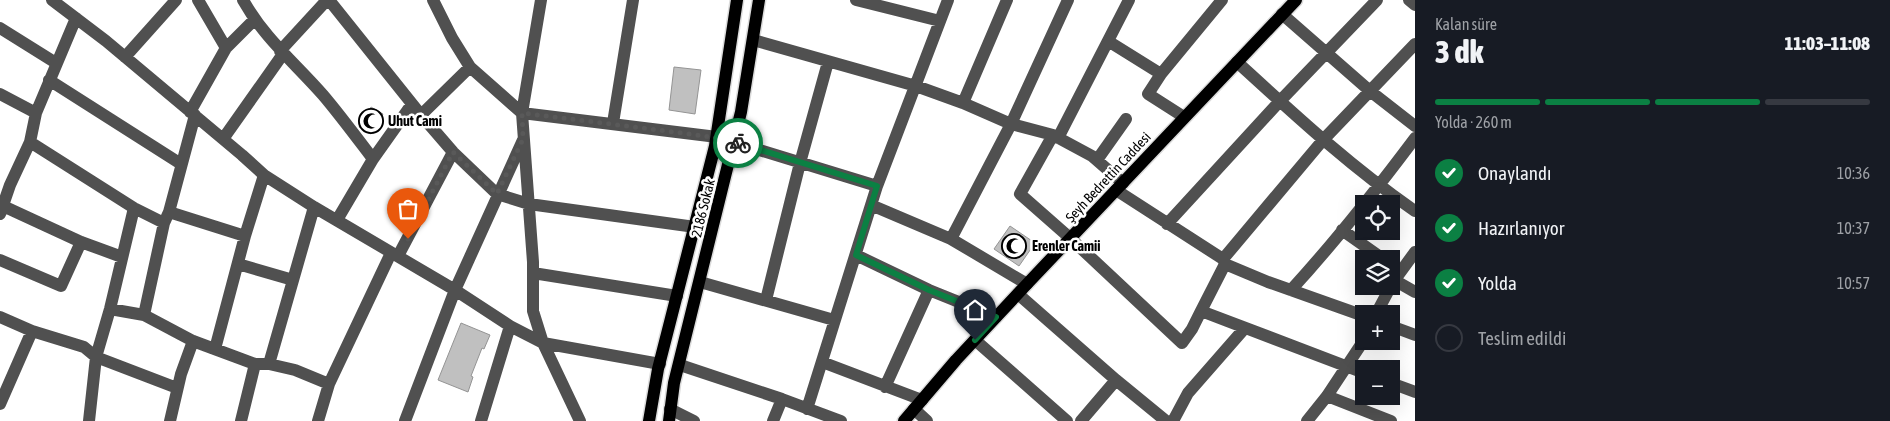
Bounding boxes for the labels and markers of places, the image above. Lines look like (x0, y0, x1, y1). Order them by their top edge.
mosque icon: Uhut Cami (358, 108, 384, 134)
place label: Uhut Cami (388, 113, 442, 129)
pin (387, 188, 429, 239)
mosque icon: Erenler Camii (1001, 233, 1027, 259)
place label: Erenler Camii (1032, 238, 1101, 254)
pin (954, 289, 996, 340)

